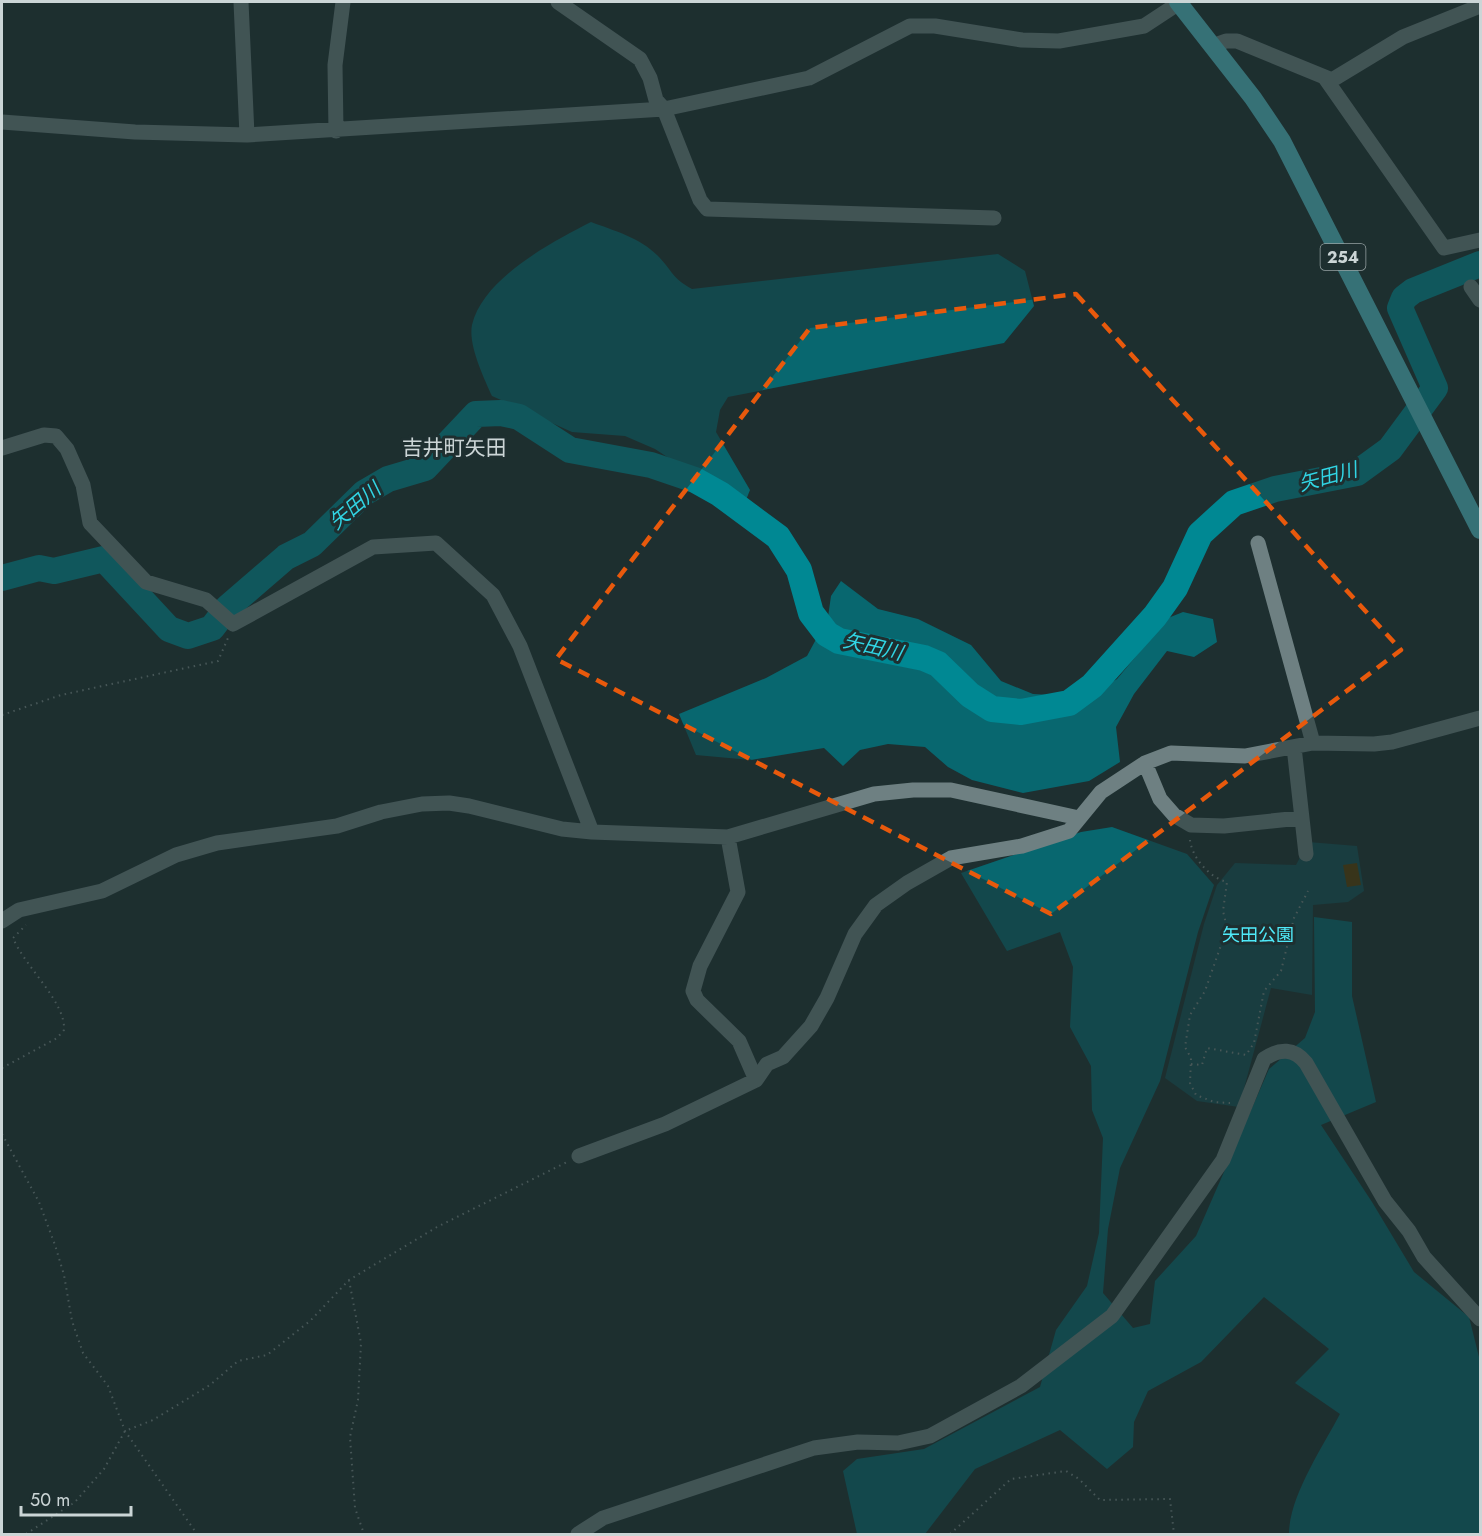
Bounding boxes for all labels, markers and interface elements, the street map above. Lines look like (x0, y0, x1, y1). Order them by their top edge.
road number: 254 (1320, 244, 1366, 270)
district label: 吉井町矢田 (402, 433, 507, 463)
water label: 矢田川 (1295, 455, 1363, 499)
water label: 矢田川 (323, 474, 389, 536)
water label: 矢田川 (841, 626, 907, 668)
park label: 矢田公園 (1222, 922, 1294, 948)
scale bar (21, 1479, 130, 1517)
text: 50 m (30, 1487, 70, 1513)

